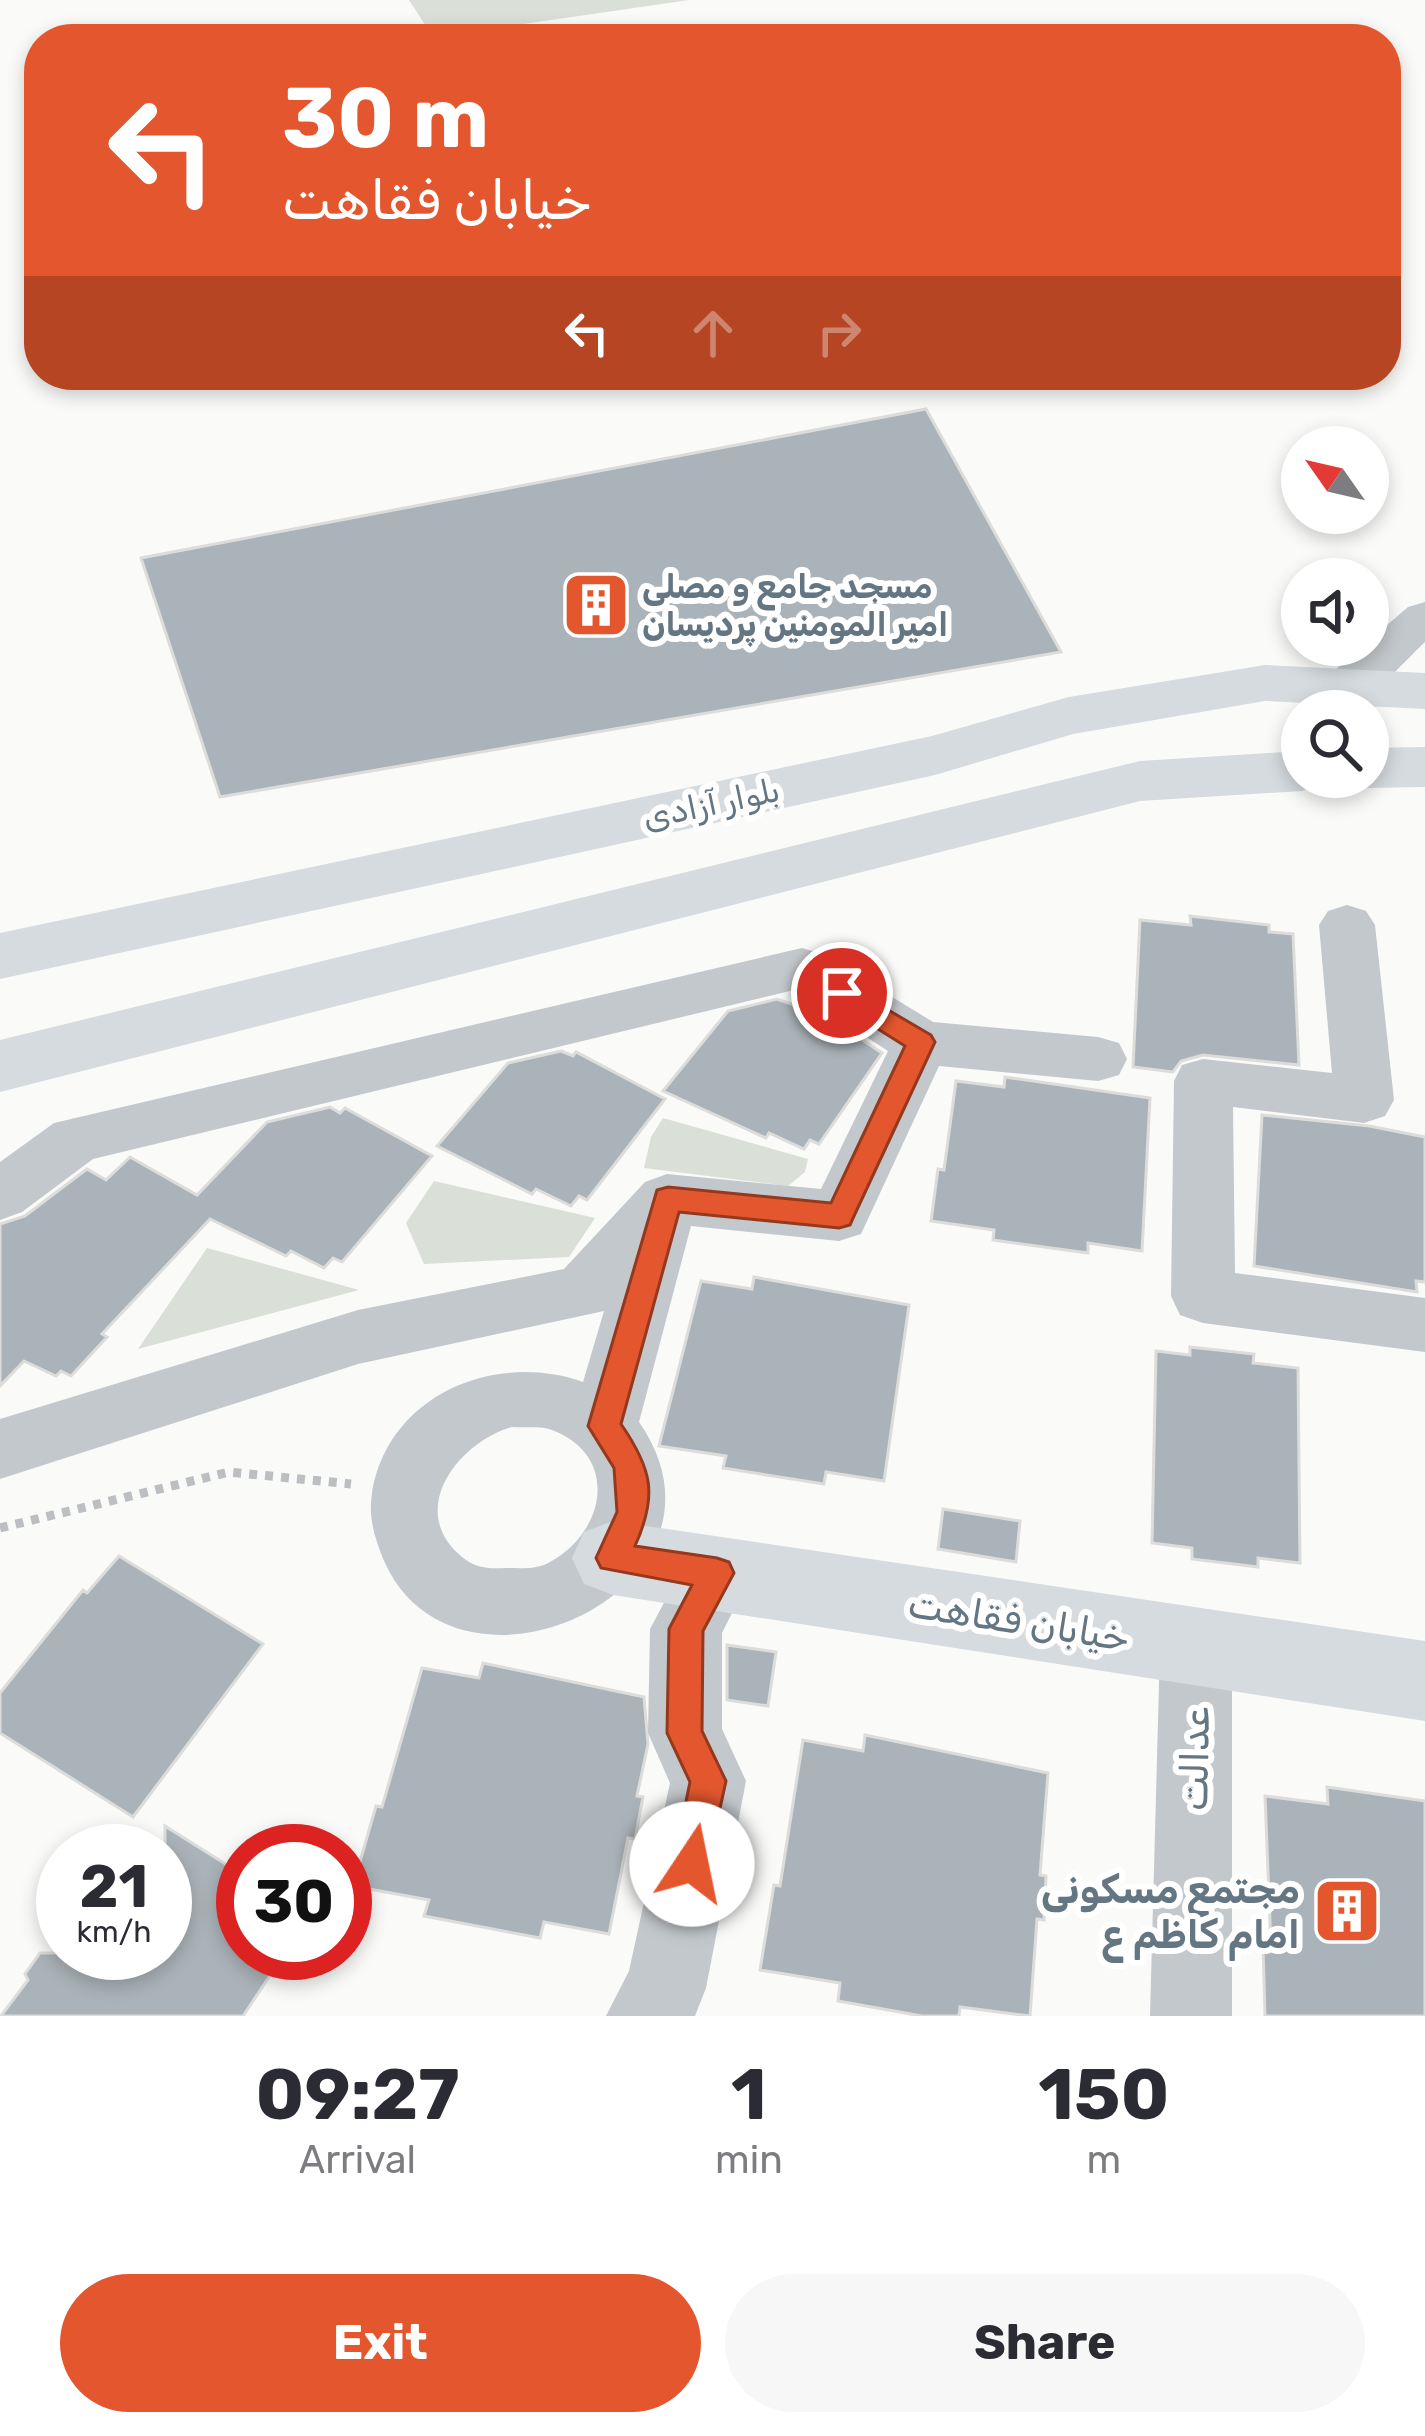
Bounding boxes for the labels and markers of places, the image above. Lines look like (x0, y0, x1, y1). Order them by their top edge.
place label: مسجد جامع و مصلی امیر المومنین پردیسان (642, 567, 948, 647)
building icon: مسجد جامع و مصلی امیر المومنین پردیسان (561, 570, 631, 640)
pin (791, 942, 893, 1044)
place label: مجتمع مسکونی امام کاظم ع (1041, 1867, 1300, 1963)
building icon: مجتمع مسکونی امام کاظم ع (1312, 1876, 1382, 1946)

